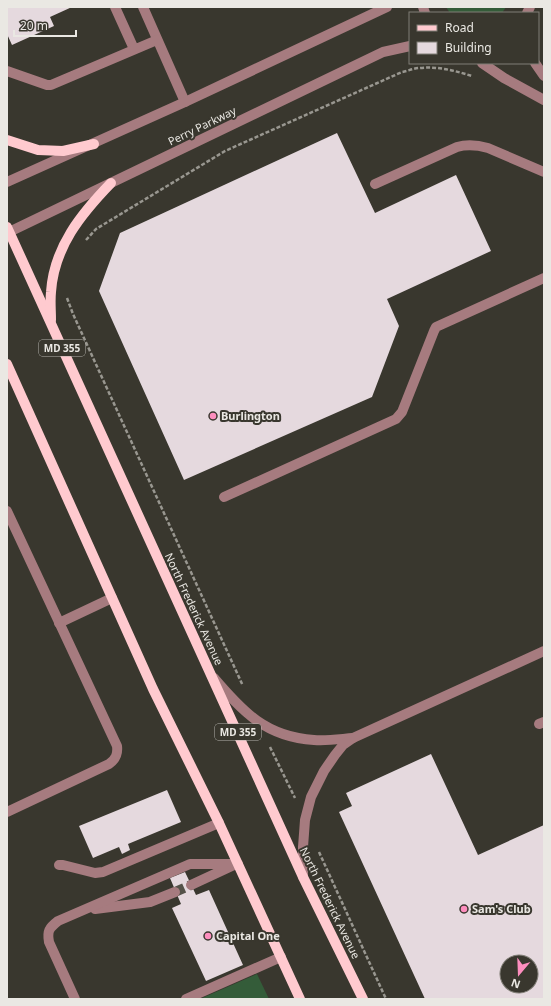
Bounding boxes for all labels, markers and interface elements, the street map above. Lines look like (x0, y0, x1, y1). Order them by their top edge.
scale bar (14, 12, 76, 38)
legend (409, 12, 539, 64)
text: 20 m (20, 17, 48, 34)
text: Road (445, 19, 474, 36)
text: Building (445, 39, 492, 56)
street label: Perry Parkway (165, 102, 239, 149)
road number: MD 355 (39, 340, 85, 356)
place label: Burlington (221, 408, 280, 423)
marker: Burlington (208, 411, 218, 421)
street label: North Frederick Avenue (162, 550, 227, 667)
road number: MD 355 (215, 724, 261, 740)
street label: North Frederick Avenue (297, 844, 364, 961)
place label: Sam's Club (472, 901, 531, 916)
marker: Sam's Club (459, 904, 469, 914)
place label: Capital One (216, 928, 280, 943)
marker: Capital One (203, 931, 213, 941)
north arrow (499, 954, 539, 994)
text: N (509, 975, 522, 992)

